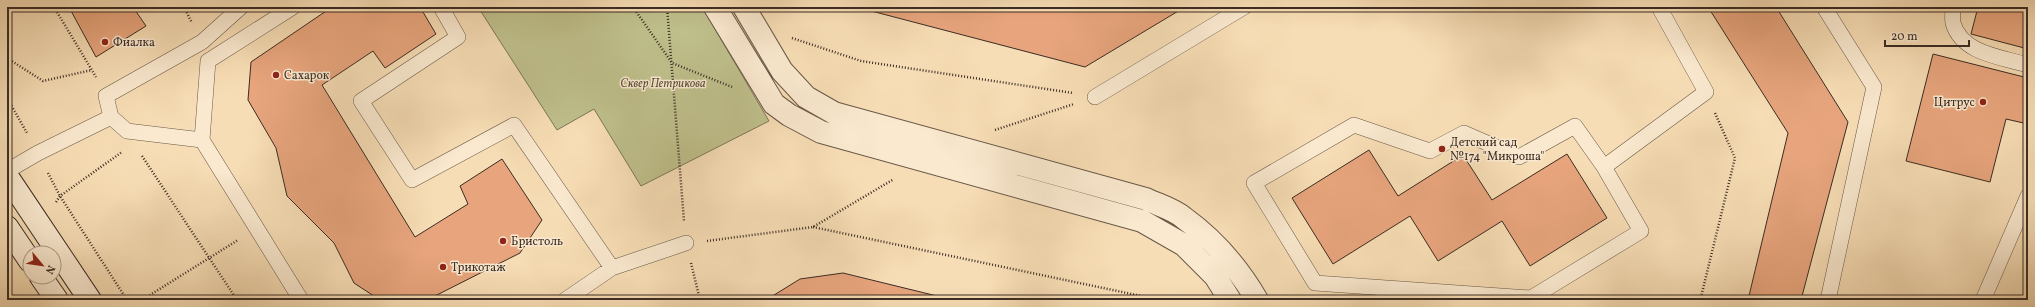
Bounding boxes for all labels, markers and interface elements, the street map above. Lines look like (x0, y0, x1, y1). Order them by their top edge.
scale bar (1885, 22, 1969, 48)
text: 20 m (1891, 29, 1918, 45)
place label: Фиалка (113, 35, 155, 51)
marker: Фиалка (100, 37, 110, 47)
place label: Сахарок (284, 68, 330, 84)
marker: Сахарок (271, 70, 281, 80)
park label: Сквер Петрикова (620, 76, 706, 92)
place label: Цитрус (1934, 95, 1975, 111)
marker: Цитрус (1978, 97, 1988, 107)
place label: Детский сад №174 "Микроша" (1450, 135, 1544, 165)
marker: Детский сад №174 "Микроша" (1437, 144, 1447, 154)
place label: Бристоль (511, 234, 563, 250)
marker: Бристоль (498, 236, 508, 246)
north arrow (22, 245, 62, 285)
place label: Трикотаж (451, 260, 506, 276)
text: N (41, 262, 58, 276)
marker: Трикотаж (438, 262, 448, 272)

